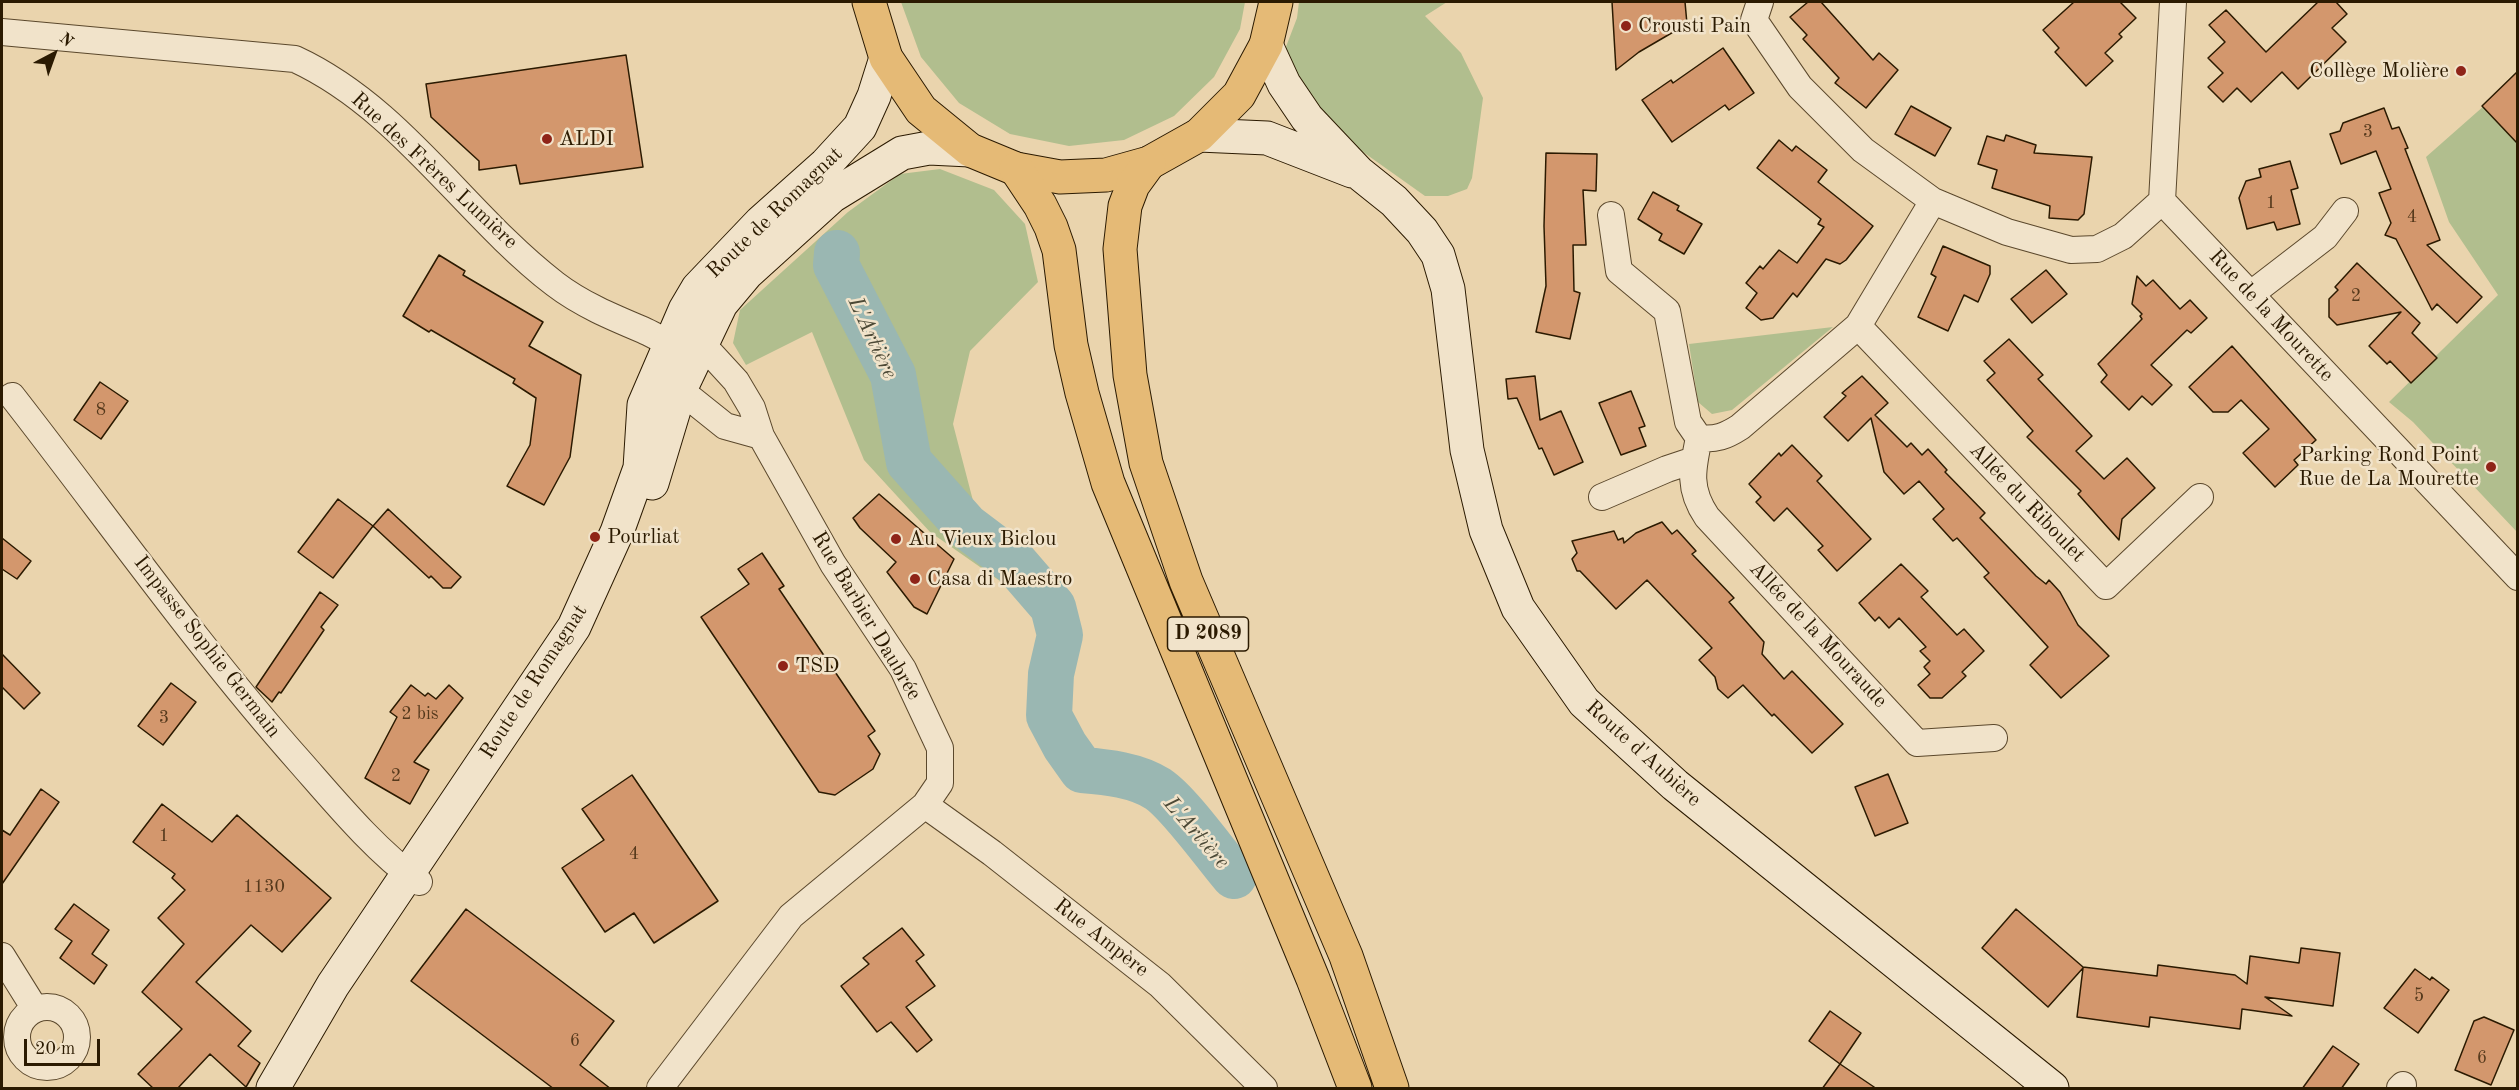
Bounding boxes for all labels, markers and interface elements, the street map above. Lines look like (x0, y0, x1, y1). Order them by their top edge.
place label: Crousti Pain (1638, 13, 1751, 39)
marker: Crousti Pain (1619, 19, 1633, 33)
north arrow (24, 24, 84, 84)
text: N (56, 30, 76, 50)
place label: Collège Molière (2309, 58, 2449, 84)
marker: Collège Molière (2454, 64, 2468, 78)
street label: Rue des Frères Lumière (345, 87, 523, 255)
house number: 3 (2363, 121, 2373, 143)
place label: ALDI (559, 126, 614, 152)
marker: ALDI (540, 132, 554, 146)
street label: Route de Romagnat (702, 142, 848, 284)
house number: 1 (2266, 192, 2276, 214)
house number: 4 (2407, 206, 2417, 228)
street label: Rue de la Mourette (2203, 244, 2339, 388)
house number: 2 (2351, 285, 2361, 307)
water label: L'Artière (842, 293, 902, 383)
house number: 8 (96, 399, 106, 421)
street label: Allée du Riboulet (1964, 438, 2090, 568)
place label: Parking Rond Point Rue de La Mourette (2299, 442, 2479, 492)
marker: Parking Rond Point Rue de La Mourette (2484, 460, 2498, 474)
place label: Pourliat (607, 524, 679, 550)
place label: Au Vieux Biclou (908, 526, 1056, 552)
street label: Rue Barbier Daubrée (806, 527, 926, 705)
marker: Pourliat (588, 530, 602, 544)
marker: Au Vieux Biclou (889, 532, 903, 546)
street label: Impasse Sophie Germain (128, 551, 286, 743)
street label: Allée de la Mouraude (1744, 557, 1892, 713)
place label: Casa di Maestro (927, 566, 1072, 592)
marker: Casa di Maestro (908, 572, 922, 586)
street label: Route de Romagnat (475, 600, 593, 764)
road number: D 2089 (1168, 617, 1248, 651)
place label: TSD (795, 653, 839, 679)
marker: TSD (776, 659, 790, 673)
street label: Route d'Aubière (1580, 695, 1706, 813)
house number: 2 bis (401, 703, 439, 725)
house number: 3 (159, 707, 169, 729)
house number: 2 (391, 765, 401, 787)
water label: L'Artière (1157, 791, 1235, 875)
house number: 1 (159, 825, 169, 847)
house number: 4 (629, 843, 639, 865)
house number: 1130 (243, 876, 285, 898)
street label: Rue Ampère (1049, 893, 1153, 983)
house number: 5 (2414, 985, 2424, 1007)
scale bar (27, 1027, 104, 1065)
house number: 6 (570, 1030, 580, 1052)
text: 20 m (35, 1040, 75, 1058)
house number: 6 (2477, 1047, 2487, 1069)

